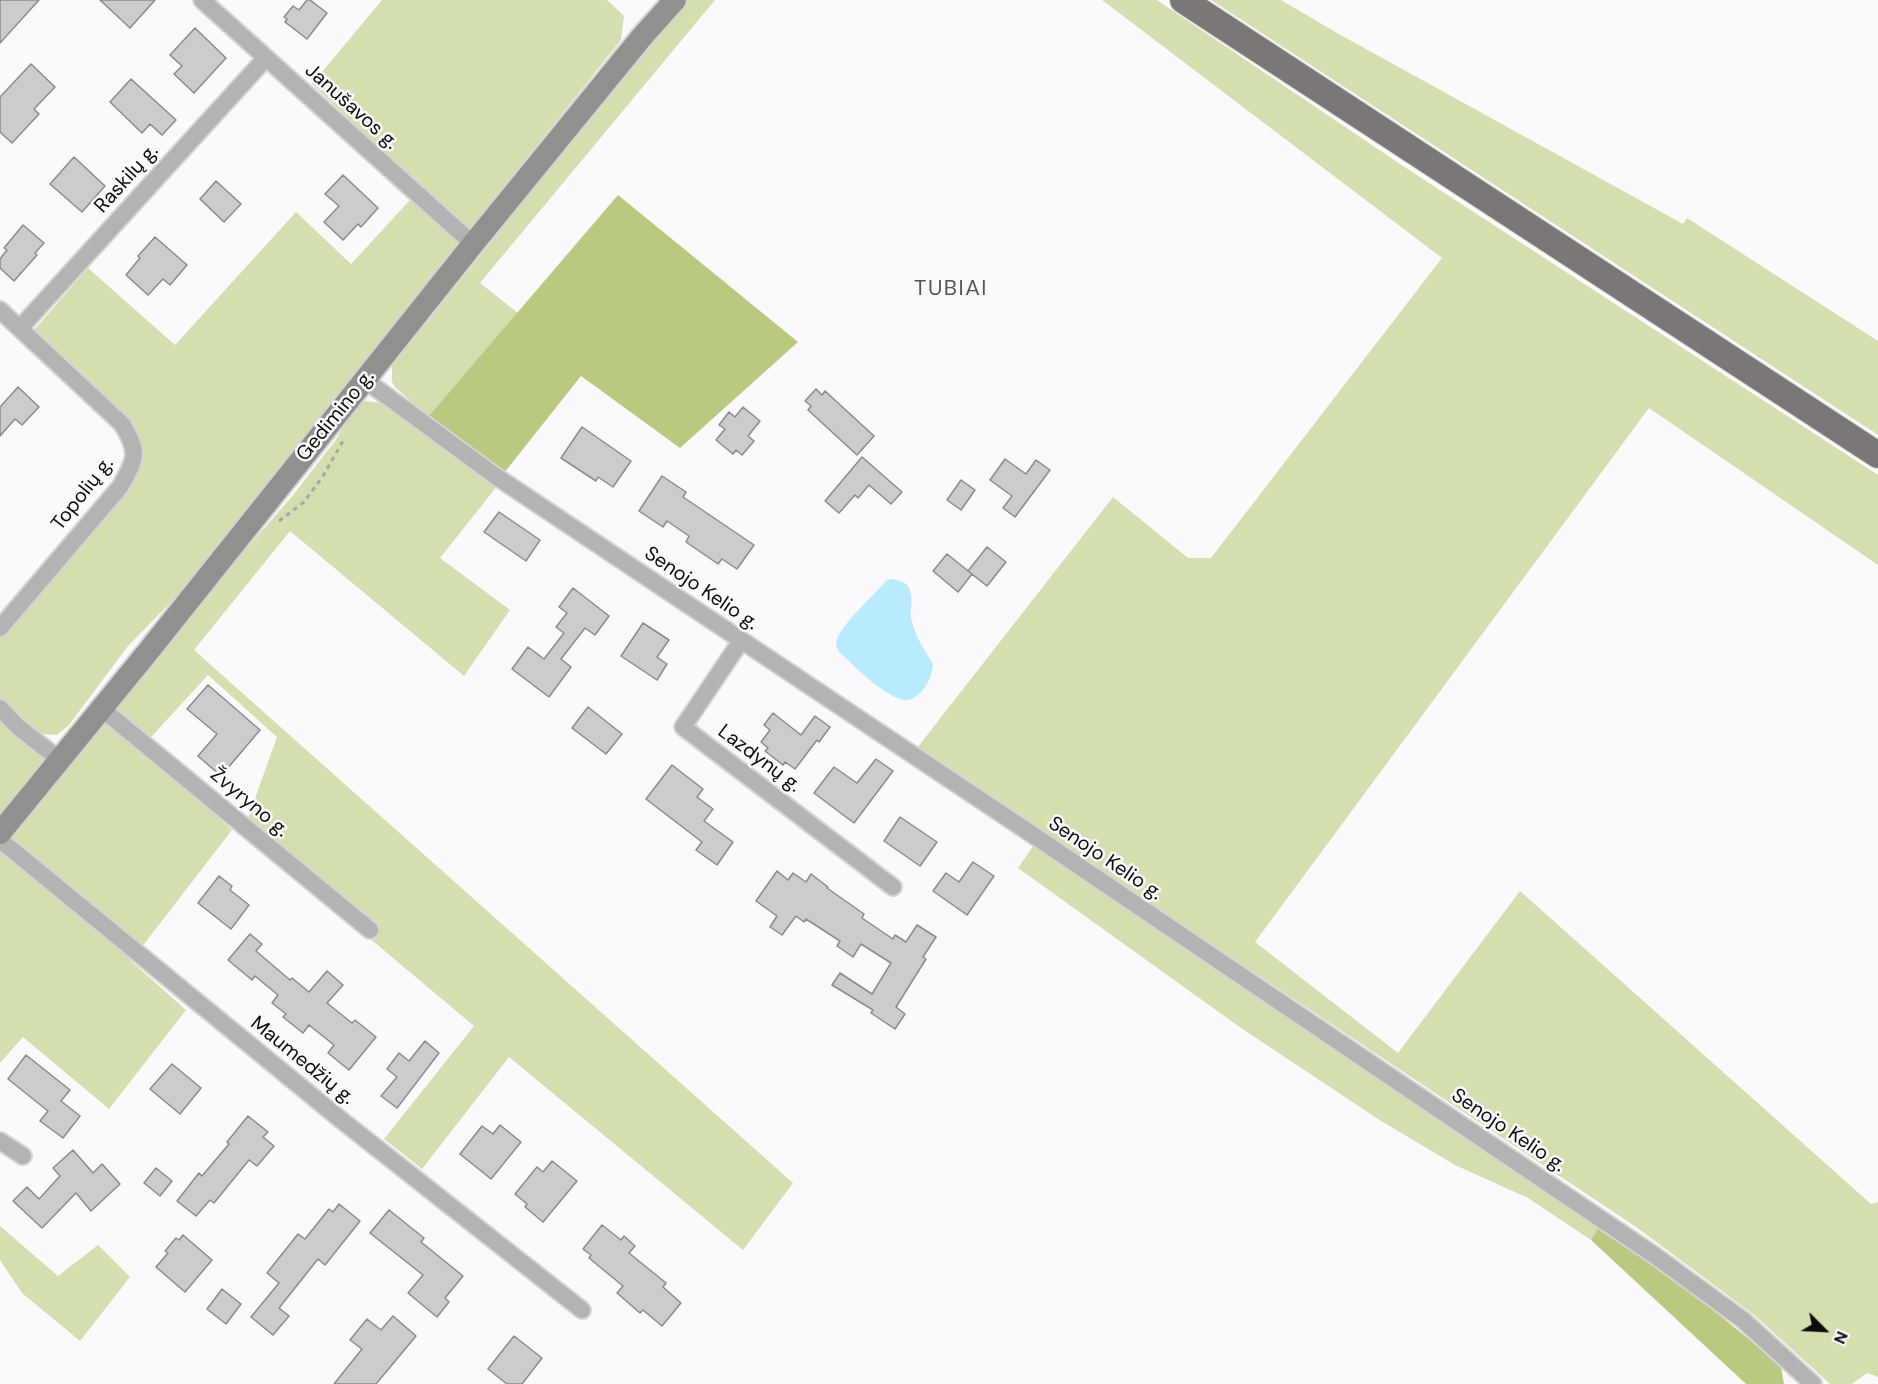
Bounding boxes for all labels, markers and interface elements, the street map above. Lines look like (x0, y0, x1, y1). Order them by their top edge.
street label: Janušavos g. (300, 59, 402, 155)
street label: Raskilų g. (90, 140, 164, 218)
district label: TUBIAI (914, 276, 988, 302)
street label: Gedimino g. (292, 366, 380, 466)
street label: Topolių g. (47, 452, 119, 536)
street label: Senojo Kelio g. (639, 542, 763, 636)
street label: Lazdynų g. (713, 720, 805, 798)
street label: Žvyryno g. (205, 763, 293, 843)
street label: Senojo Kelio g. (1043, 812, 1167, 906)
street label: Maumedžių g. (245, 1012, 359, 1110)
street label: Senojo Kelio g. (1446, 1084, 1570, 1178)
north arrow (1794, 1300, 1854, 1360)
text: N (1829, 1328, 1853, 1347)

